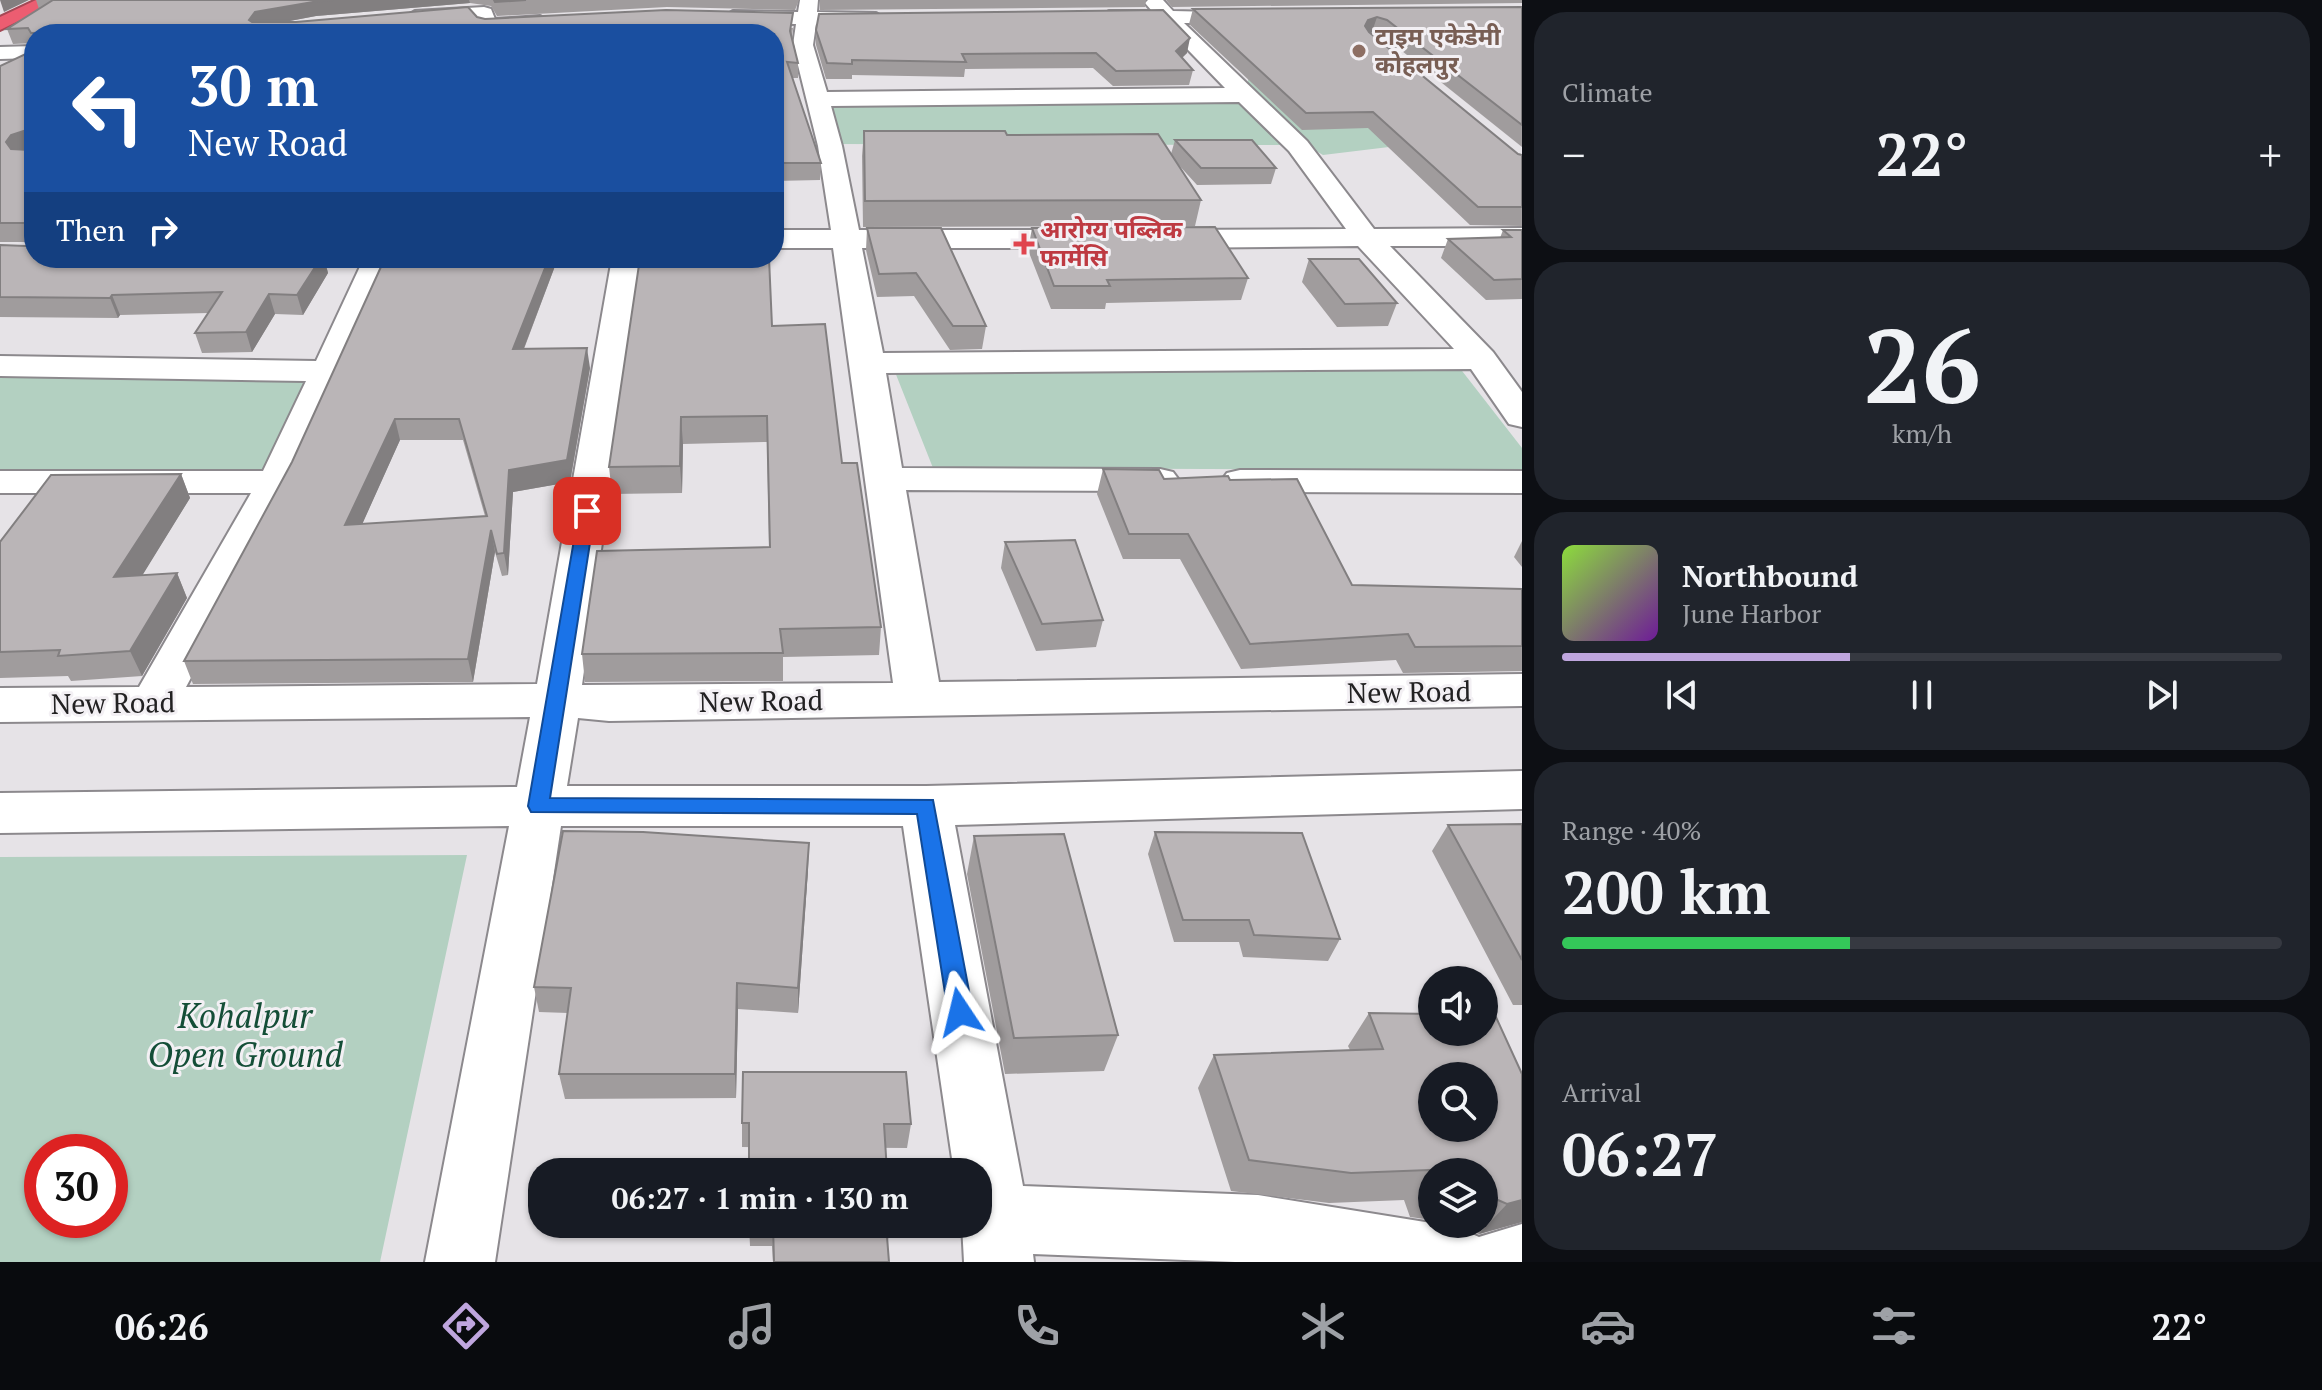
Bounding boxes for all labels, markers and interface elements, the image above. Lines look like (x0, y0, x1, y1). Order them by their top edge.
place label: टाइम एकेडेमी कोहलपुर (1375, 20, 1501, 80)
marker: टाइम एकेडेमी कोहलपुर (1350, 42, 1368, 60)
text: 30 m (188, 48, 318, 122)
icon: left (56, 56, 160, 160)
text: Climate (1562, 75, 1653, 109)
text: 22° (1876, 114, 1968, 193)
text: New Road (188, 119, 348, 166)
text: − (1562, 125, 1585, 184)
text: + (2259, 125, 2282, 184)
icon: right (141, 208, 185, 252)
text: Then (56, 210, 125, 250)
place label: आरोग्य पब्लिक फार्मेसि (1040, 213, 1183, 273)
marker: आरोग्य पब्लिक फार्मेसि (1015, 235, 1033, 253)
text: 26 (1863, 295, 1981, 433)
text: km/h (1892, 416, 1952, 450)
pin (553, 477, 621, 545)
icon: arrive (565, 489, 609, 533)
text: Northbound (1682, 556, 1858, 596)
text: June Harbor (1682, 596, 1821, 630)
street label: New Road (1347, 672, 1471, 711)
icon: previous (1660, 673, 1704, 717)
icon: pause (1900, 673, 1944, 717)
icon: next (2140, 673, 2184, 717)
street label: New Road (699, 681, 823, 720)
street label: New Road (51, 683, 175, 722)
text: Range · 40% (1562, 813, 1701, 847)
text: 200 km (1562, 852, 1770, 931)
map controls (1418, 966, 1498, 1238)
button: sound (1418, 966, 1498, 1046)
position arrow (918, 970, 1002, 1054)
park label: Kohalpur Open Ground (147, 993, 343, 1077)
button: search (1418, 1062, 1498, 1142)
text: Arrival (1562, 1075, 1642, 1109)
text: 06:27 (1562, 1114, 1718, 1193)
speed limit sign: 30 (24, 1134, 128, 1238)
button: layers (1418, 1158, 1498, 1238)
text: 06:27 · 1 min · 130 m (612, 1178, 908, 1218)
icon: directions (438, 1298, 494, 1354)
icon: music (724, 1298, 780, 1354)
icon: phone (1009, 1298, 1065, 1354)
icon: climate (1295, 1298, 1351, 1354)
icon: car (1580, 1298, 1636, 1354)
icon: filters (1866, 1298, 1922, 1354)
text: 06:26 (115, 1303, 209, 1350)
text: 22° (2152, 1303, 2207, 1350)

